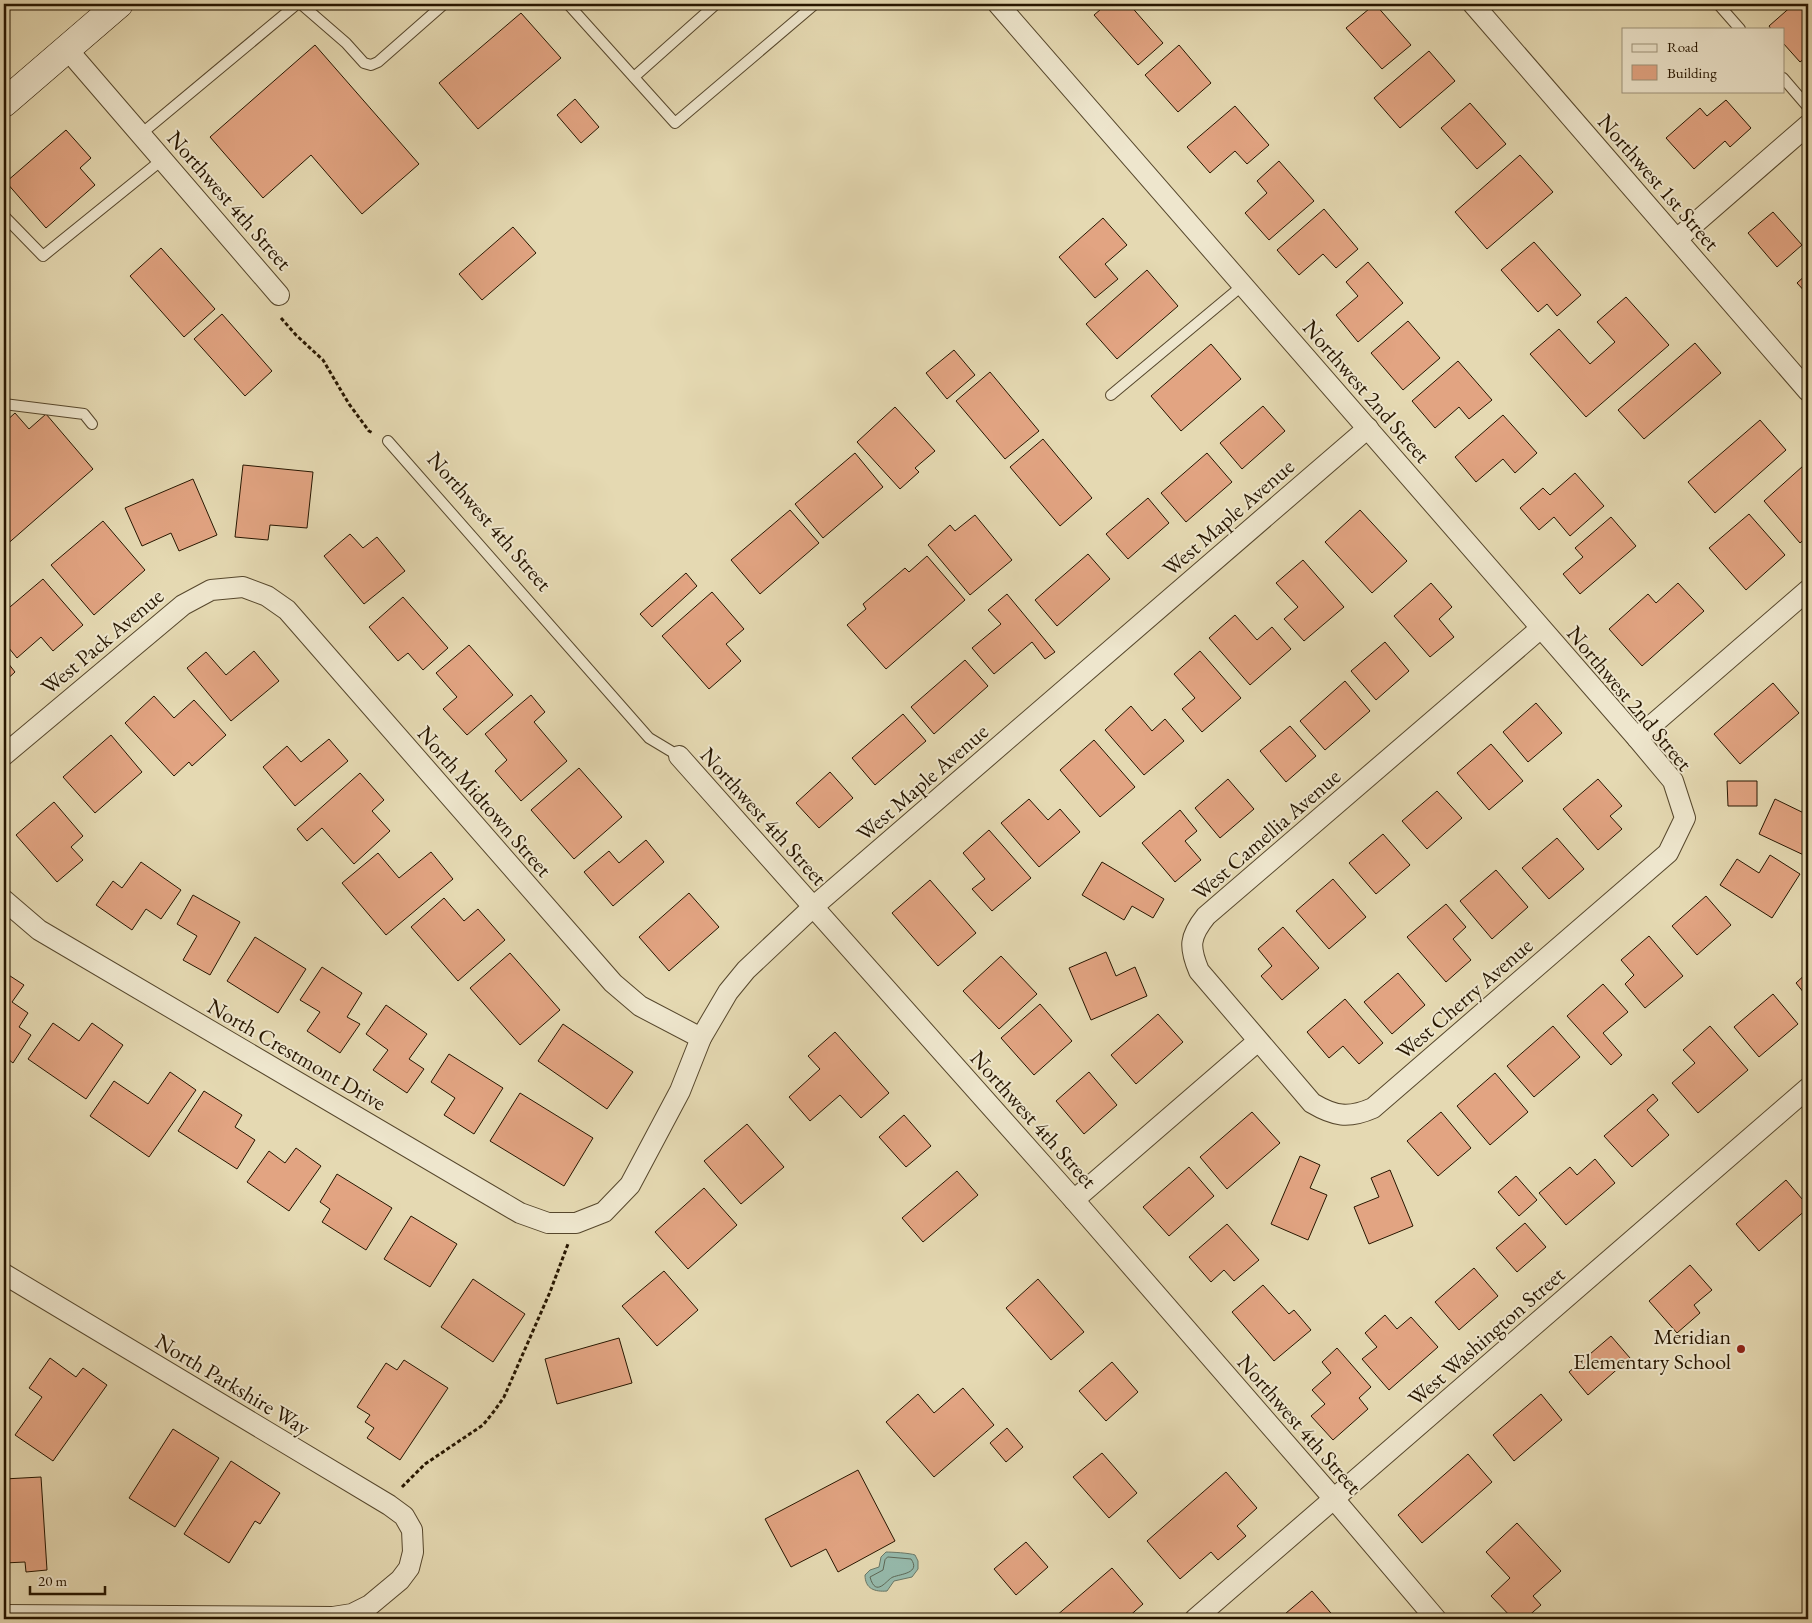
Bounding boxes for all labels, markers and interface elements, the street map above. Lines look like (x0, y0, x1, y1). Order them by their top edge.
legend (1622, 28, 1784, 92)
text: Road (1667, 37, 1699, 56)
text: Building (1667, 63, 1717, 82)
street label: Northwest 1st Street (1591, 108, 1726, 257)
street label: Northwest 4th Street (161, 124, 298, 276)
street label: Northwest 2nd Street (1296, 314, 1437, 469)
street label: Northwest 4th Street (421, 445, 558, 597)
street label: West Maple Avenue (1156, 452, 1301, 583)
street label: West Pack Avenue (35, 581, 170, 701)
street label: Northwest 2nd Street (1560, 620, 1699, 777)
street label: West Maple Avenue (850, 717, 995, 848)
street label: North Midtown Street (411, 720, 558, 883)
street label: Northwest 4th Street (694, 741, 833, 892)
street label: West Camellia Avenue (1186, 762, 1347, 907)
street label: West Cherry Avenue (1390, 931, 1539, 1066)
street label: North Crestmont Drive (202, 991, 392, 1118)
street label: Northwest 4th Street (964, 1044, 1103, 1195)
street label: West Washington Street (1402, 1260, 1571, 1413)
place label: Meridian Elementary School (1573, 1322, 1731, 1376)
street label: North Parkshire Way (150, 1327, 316, 1442)
marker: Meridian Elementary School (1735, 1343, 1747, 1355)
street label: Northwest 4th Street (1231, 1348, 1368, 1500)
scale bar (30, 1563, 105, 1595)
text: 20 m (38, 1571, 67, 1590)

